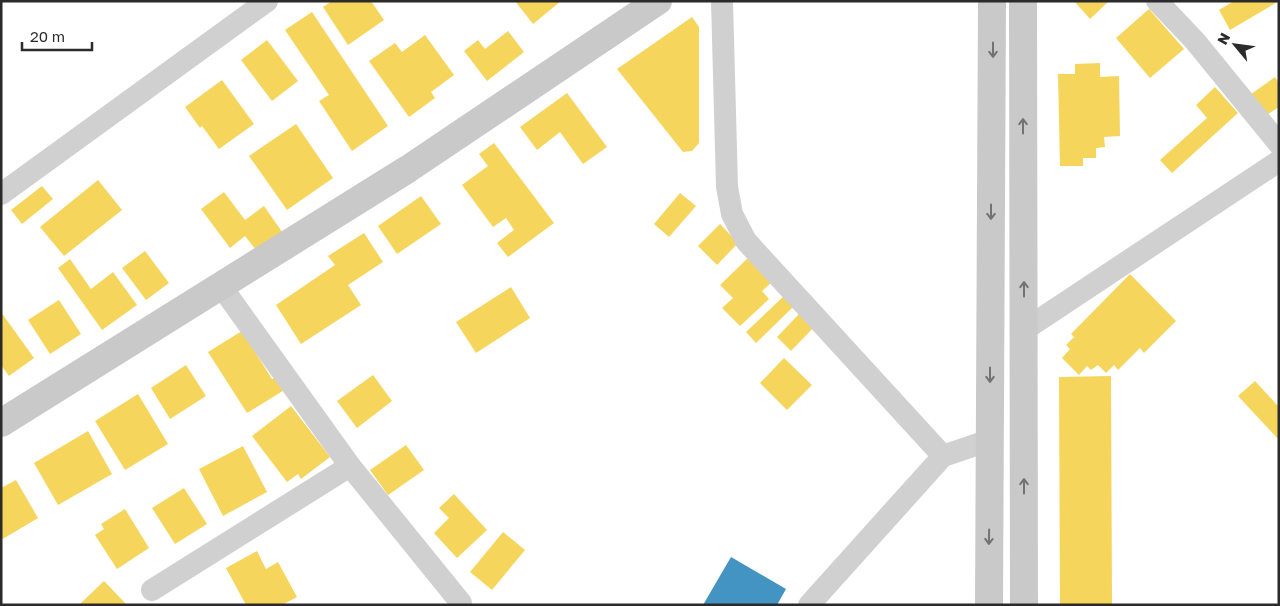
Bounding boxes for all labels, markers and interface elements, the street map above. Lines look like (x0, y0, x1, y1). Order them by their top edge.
scale bar (22, 20, 92, 52)
north arrow (1210, 20, 1260, 70)
text: 20 m (30, 27, 65, 45)
text: N (1213, 30, 1233, 47)
one-way arrow (988, 42, 998, 58)
one-way arrow (1018, 118, 1028, 134)
one-way arrow (987, 204, 996, 220)
one-way arrow (1019, 281, 1029, 297)
one-way arrow (985, 366, 995, 383)
one-way arrow (1019, 478, 1029, 494)
one-way arrow (984, 529, 993, 545)

